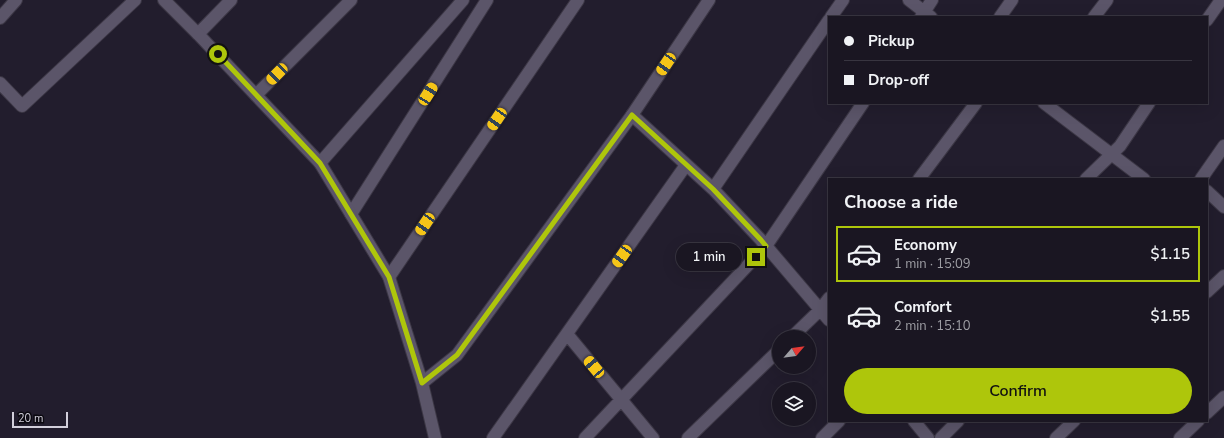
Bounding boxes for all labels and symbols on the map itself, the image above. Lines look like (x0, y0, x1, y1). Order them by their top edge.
route start (209, 45, 227, 63)
car (654, 51, 678, 77)
car (264, 61, 290, 87)
car (417, 81, 439, 107)
car (485, 106, 509, 132)
car (413, 211, 437, 237)
car (610, 243, 634, 269)
callout: 1 min (676, 243, 742, 271)
route end (747, 248, 765, 266)
north arrow (772, 330, 816, 374)
car (582, 354, 606, 380)
scale bar (12, 410, 68, 429)

